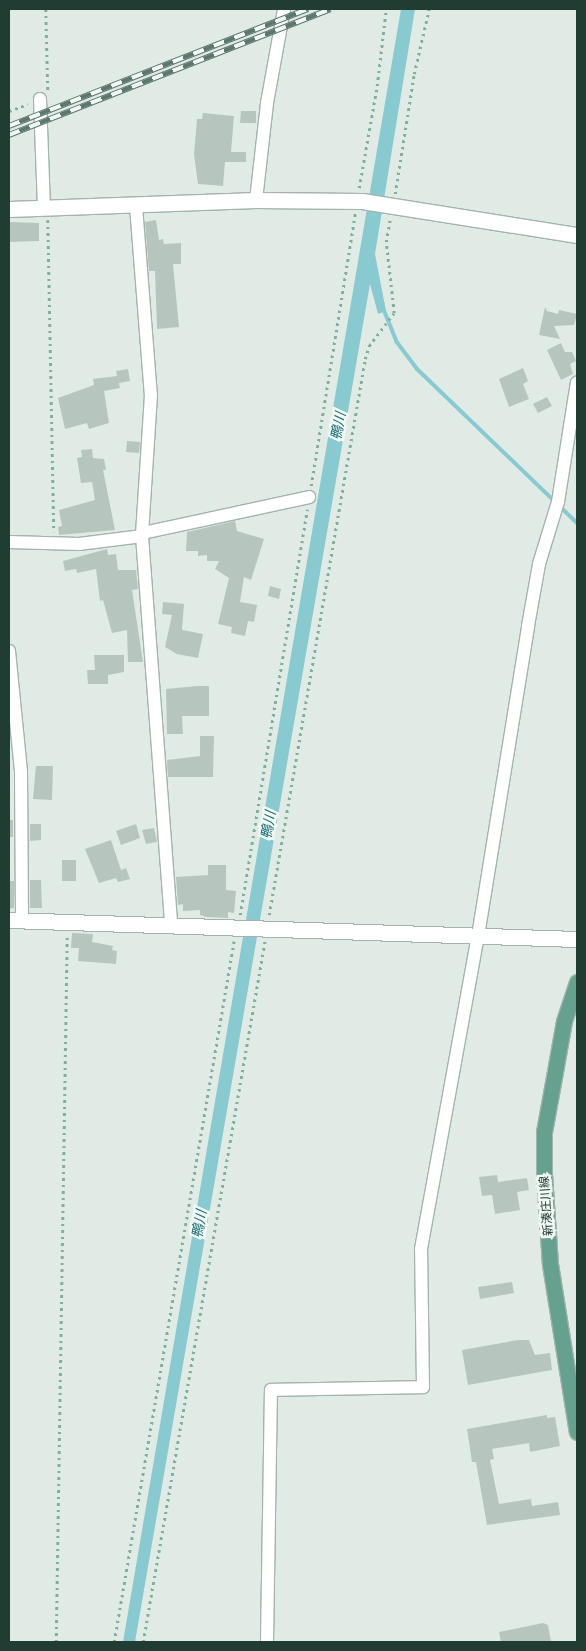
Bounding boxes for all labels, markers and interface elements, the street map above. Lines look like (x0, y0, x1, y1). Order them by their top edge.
water label: 鴨川 (327, 411, 349, 441)
water label: 鴨川 (257, 810, 279, 840)
street label: 新湊庄川線 (537, 1176, 555, 1236)
water label: 鴨川 (188, 1209, 210, 1239)

